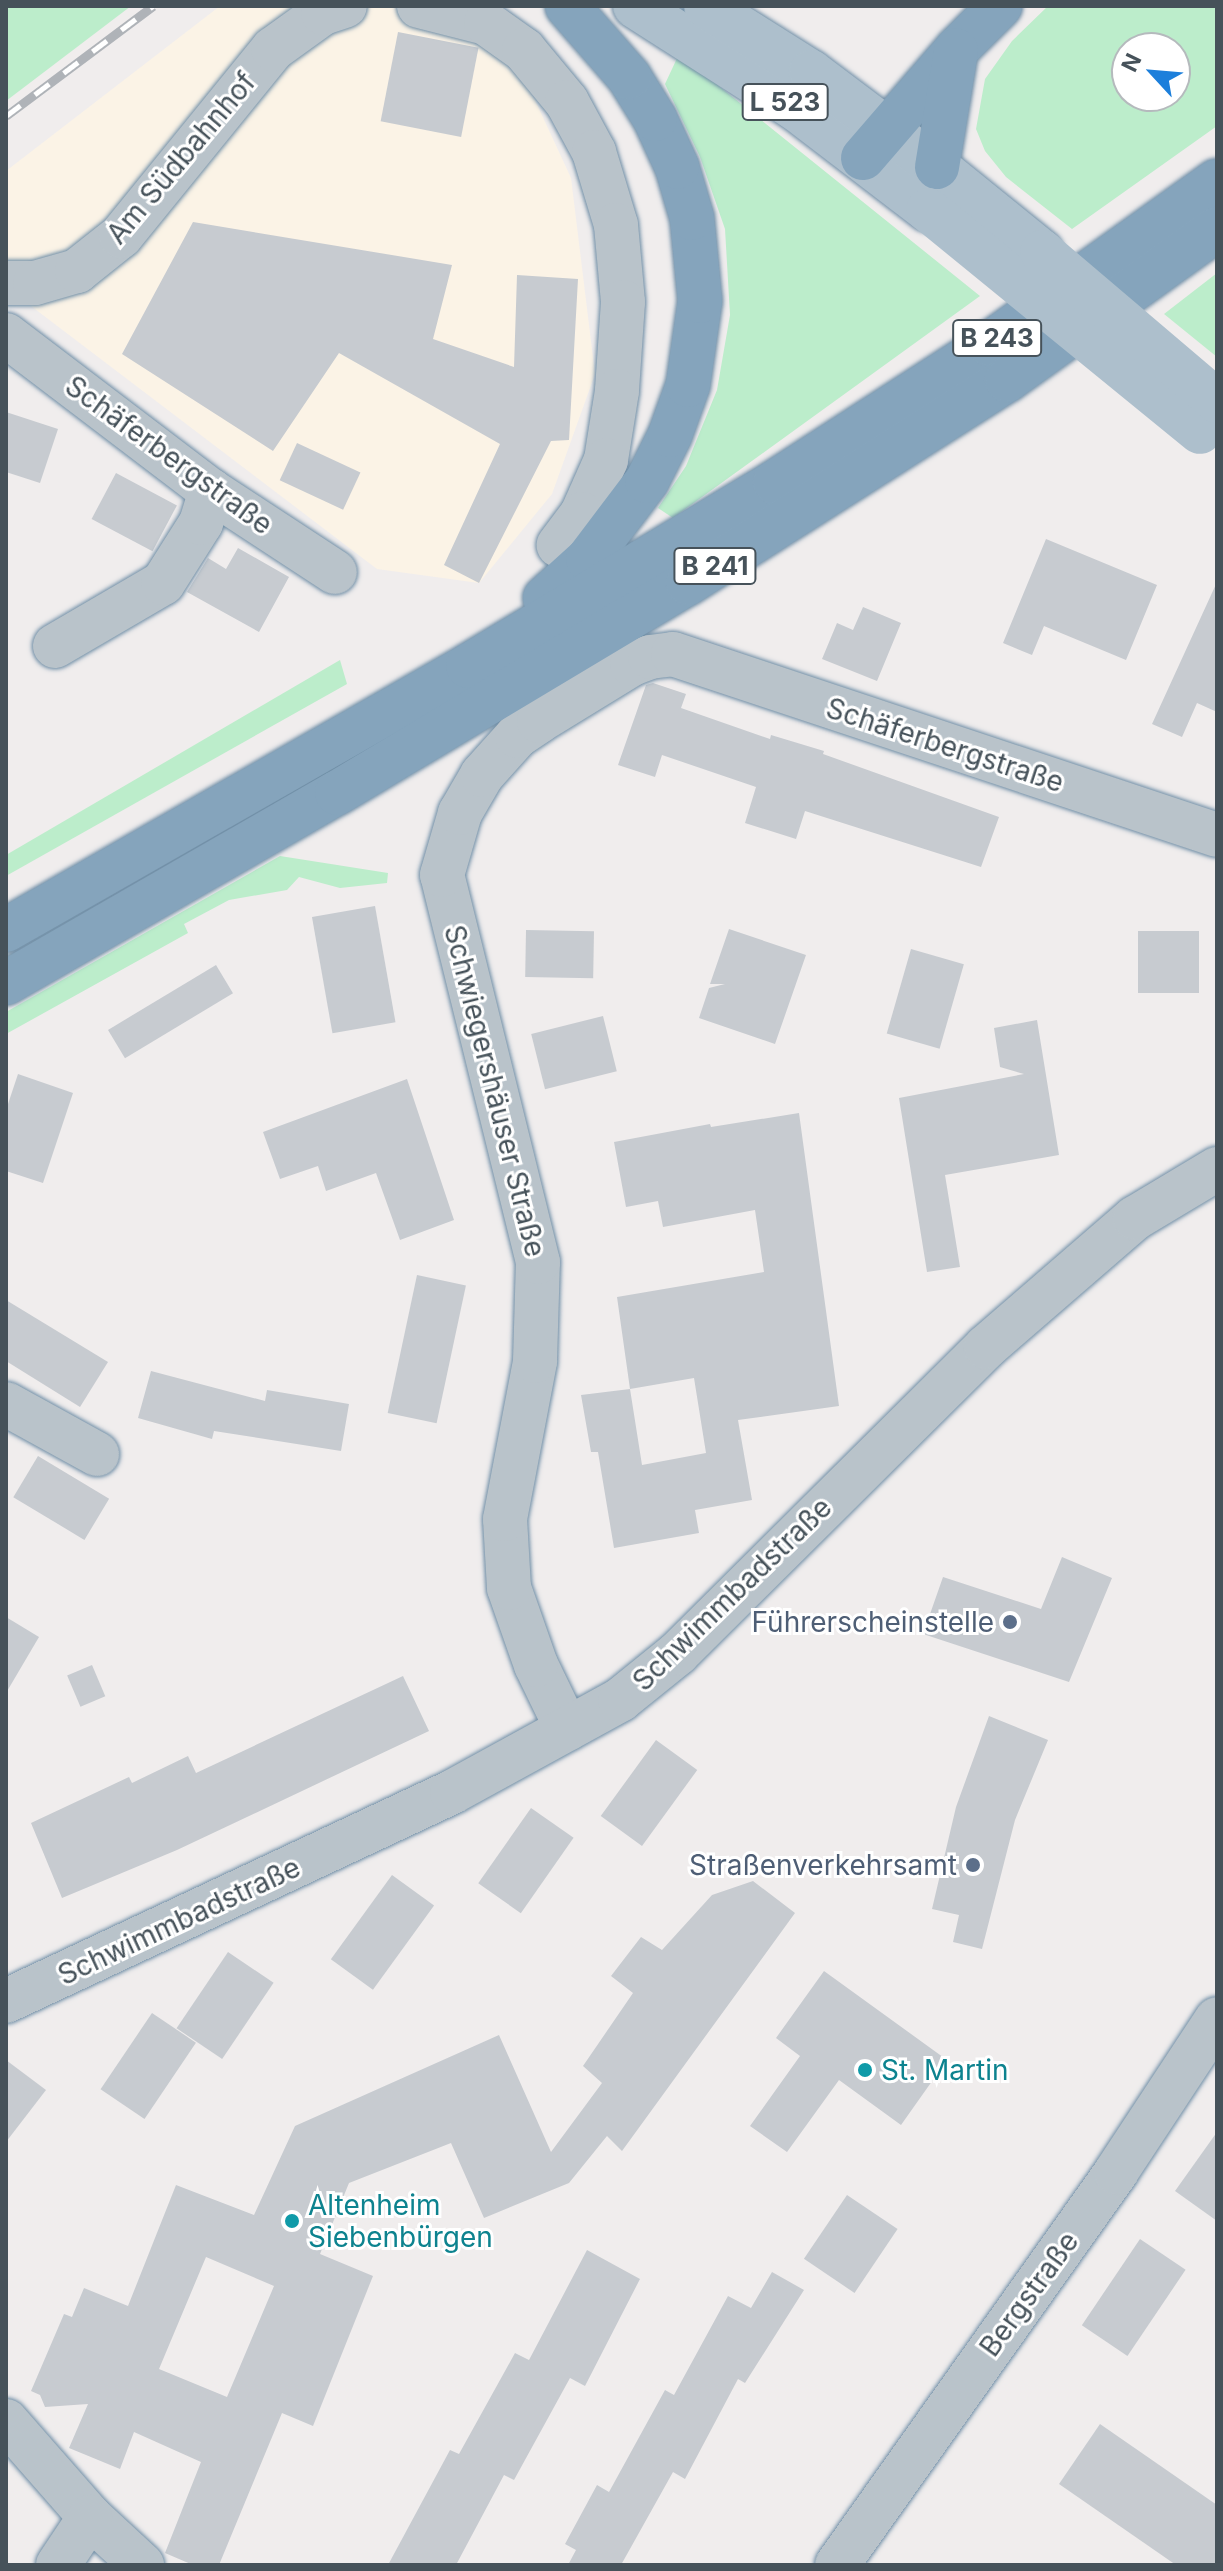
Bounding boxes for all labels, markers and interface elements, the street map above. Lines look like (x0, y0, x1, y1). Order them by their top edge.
north arrow (1111, 32, 1191, 112)
text: N (1116, 49, 1147, 76)
street label: Am Südbahnhof (100, 65, 262, 251)
road number: L 523 (741, 80, 829, 124)
road number: B 243 (951, 316, 1043, 360)
street label: Schäferbergstraße (59, 369, 279, 541)
road number: B 241 (673, 544, 757, 588)
street label: Schäferbergstraße (822, 691, 1068, 799)
street label: Schwiegershäuser Straße (437, 922, 553, 1260)
street label: Schwimmbadstraße (626, 1490, 838, 1698)
place label: Führerscheinstelle (752, 1605, 994, 1639)
marker: Führerscheinstelle (1001, 1613, 1019, 1631)
place label: Straßenverkehrsamt (689, 1848, 957, 1882)
street label: Schwimmbadstraße (53, 1850, 305, 1992)
marker: Straßenverkehrsamt (964, 1856, 982, 1874)
place label: St. Martin (881, 2053, 1009, 2087)
marker: St. Martin (856, 2061, 874, 2079)
place label: Altenheim Siebenbürgen (308, 2188, 493, 2254)
marker: Altenheim Siebenbürgen (283, 2212, 301, 2230)
street label: Bergstraße (973, 2225, 1085, 2363)

